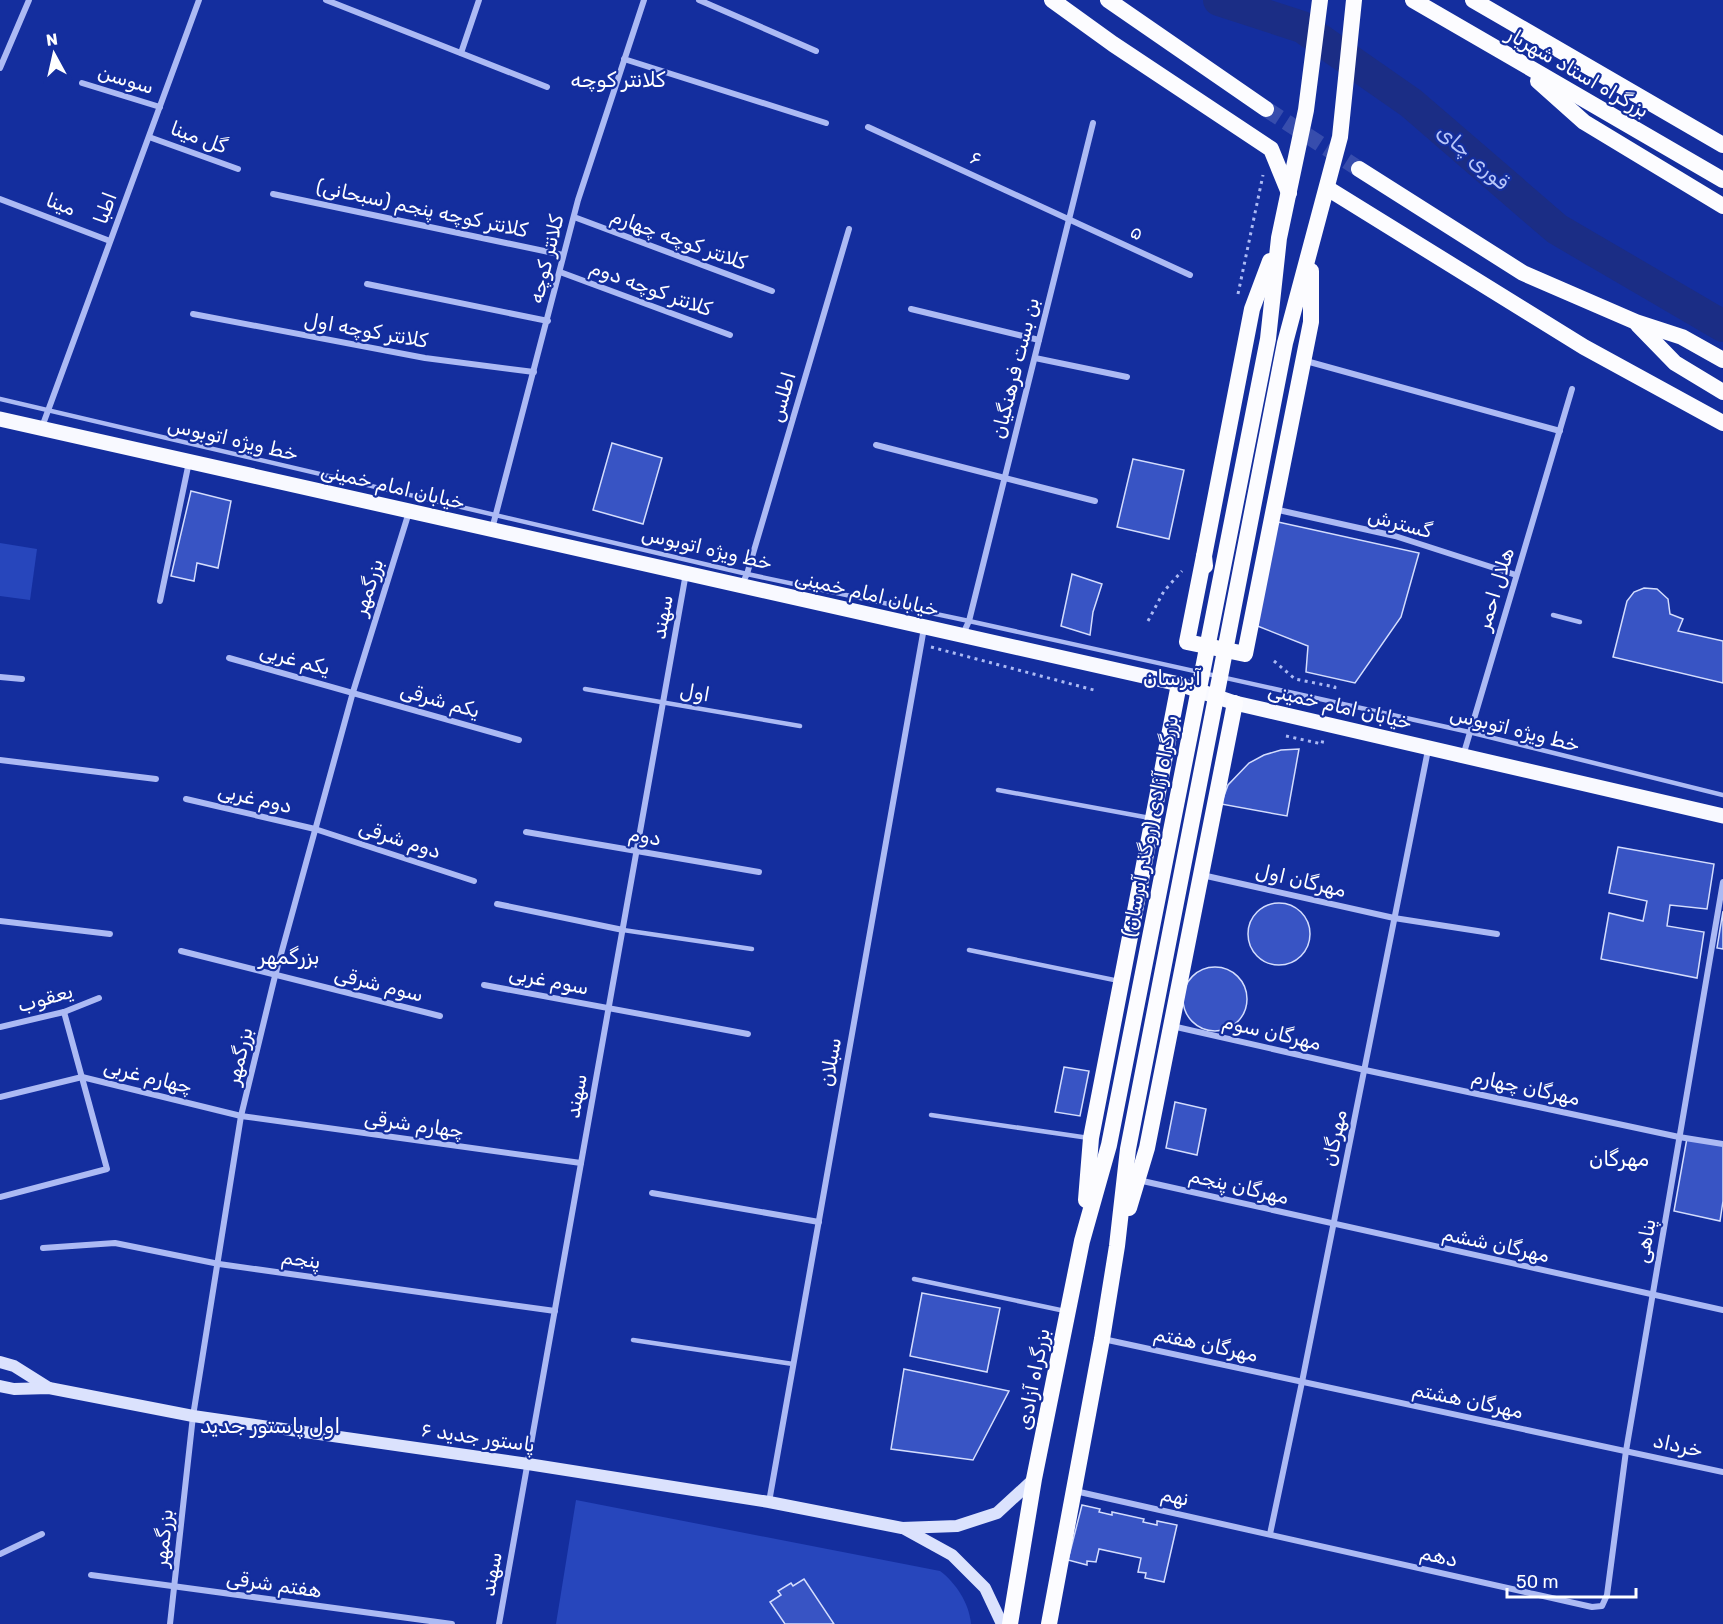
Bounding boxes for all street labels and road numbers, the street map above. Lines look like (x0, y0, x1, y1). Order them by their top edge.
street label: بزرگراه استاد شهریار (1502, 21, 1653, 122)
street label: سوسن (95, 59, 157, 99)
street label: گل مینا (167, 116, 231, 158)
street label: ۶ (966, 145, 986, 171)
street label: کلانتر کوچه پنجم (سبحانی) (314, 174, 530, 244)
street label: مینا (43, 187, 79, 221)
street label: اطبا (88, 189, 122, 227)
street label: کلانتر کوچه چهارم (607, 203, 750, 277)
street label: کلانتر کوچه (523, 212, 569, 306)
street label: ۵ (1126, 218, 1148, 246)
street label: کلانتر کوچه دوم (586, 255, 715, 323)
street label: بن بست فرهنگیان (986, 295, 1044, 441)
street label: کلانتر کوچه اول (302, 307, 430, 353)
street label: اطلس (763, 369, 801, 425)
street label: خط ویژه اتوبوس (165, 412, 301, 466)
street label: خیابان امام خمینی (318, 458, 467, 516)
street label: گسترش (1365, 503, 1435, 543)
street label: خط ویژه اتوبوس (639, 521, 775, 575)
street label: هلال احمر (1471, 545, 1519, 634)
street label: بزرگمهر (347, 555, 388, 619)
street label: خیابان امام خمینی (792, 565, 941, 623)
street label: سهند (646, 593, 678, 641)
street label: یکم غربی (257, 638, 333, 681)
street label: یکم شرقی (397, 677, 482, 724)
street label: اول (678, 678, 712, 706)
street label: خیابان امام خمینی (1265, 678, 1414, 736)
street label: خط ویژه اتوبوس (1448, 701, 1582, 757)
street label: بزرگراه آزادی (روگذر آبرسان) (1117, 713, 1183, 939)
street label: دوم غربی (215, 778, 294, 820)
street label: دوم شرقی (355, 814, 444, 865)
street label: دوم (627, 821, 663, 853)
street label: مهرگان اول (1253, 858, 1349, 902)
street label: سوم شرقی (332, 961, 426, 1009)
street label: سوم غربی (507, 961, 591, 1001)
street label: یعقوب (15, 979, 75, 1017)
street label: مهرگان سوم (1220, 1009, 1324, 1057)
street label: بزرگمهر (220, 1025, 258, 1088)
street label: سبلان (814, 1036, 846, 1088)
street label: چهارم غربی (101, 1053, 195, 1100)
street label: مهرگان چهارم (1469, 1064, 1582, 1112)
street label: سهند (560, 1072, 592, 1120)
street label: چهارم شرقی (363, 1105, 465, 1145)
street label: مهرگان (1316, 1107, 1352, 1169)
street label: مهرگان پنجم (1186, 1163, 1291, 1211)
street label: پناهی (1629, 1217, 1663, 1265)
street label: مهرگان ششم (1440, 1221, 1552, 1268)
street label: پنجم (279, 1244, 322, 1276)
street label: مهرگان هفتم (1151, 1321, 1260, 1368)
street label: بزرگراه آزادی (1011, 1326, 1055, 1432)
street label: مهرگان هشتم (1410, 1377, 1526, 1424)
street label: پاستور جدید ۶ (419, 1417, 536, 1459)
street label: خرداد (1651, 1428, 1705, 1462)
street label: نهم (1159, 1481, 1191, 1512)
street label: بزرگمهر (148, 1508, 178, 1569)
street label: دهم (1418, 1540, 1460, 1573)
street label: سهند (475, 1550, 507, 1598)
street label: هفتم شرقی (225, 1565, 323, 1604)

